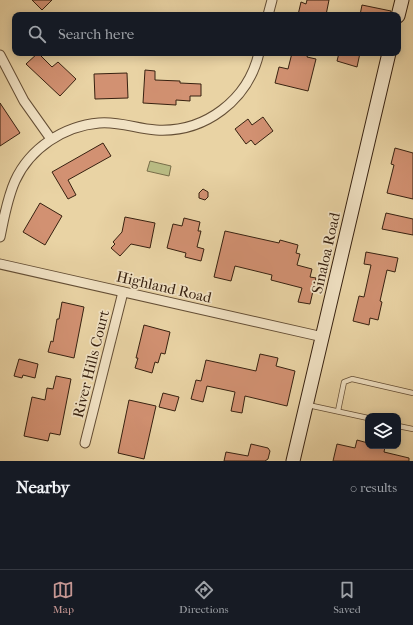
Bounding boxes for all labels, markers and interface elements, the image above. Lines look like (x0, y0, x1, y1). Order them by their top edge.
search box (12, 12, 401, 56)
icon: search (26, 23, 48, 45)
text: Search here (58, 25, 134, 43)
street label: Sinaloa Road (308, 210, 344, 295)
street label: Highland Road (115, 267, 214, 307)
street label: River Hills Court (69, 308, 113, 420)
map controls (365, 413, 401, 449)
button: layers (365, 413, 401, 449)
text: Nearby (16, 477, 70, 497)
text: 0 results (350, 480, 397, 495)
tab: Map (52, 579, 74, 616)
tab: Directions (179, 579, 229, 616)
tab: Saved (333, 579, 361, 616)

